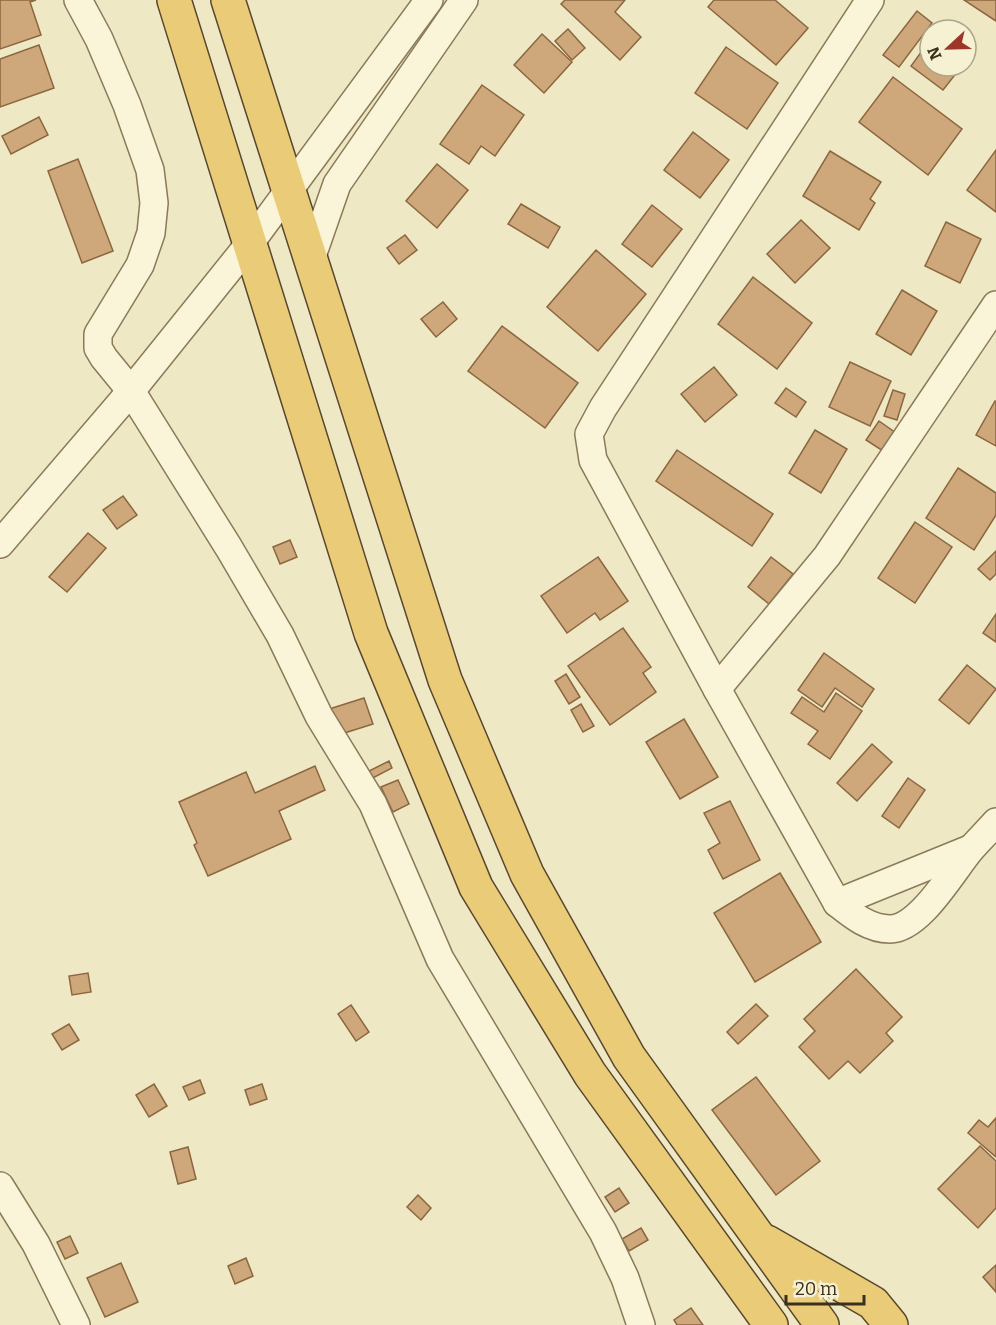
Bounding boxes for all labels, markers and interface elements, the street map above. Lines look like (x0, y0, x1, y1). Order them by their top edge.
north arrow (918, 18, 978, 78)
text: N (923, 44, 946, 63)
scale bar (786, 1268, 864, 1306)
text: 20 m (795, 1278, 837, 1300)

